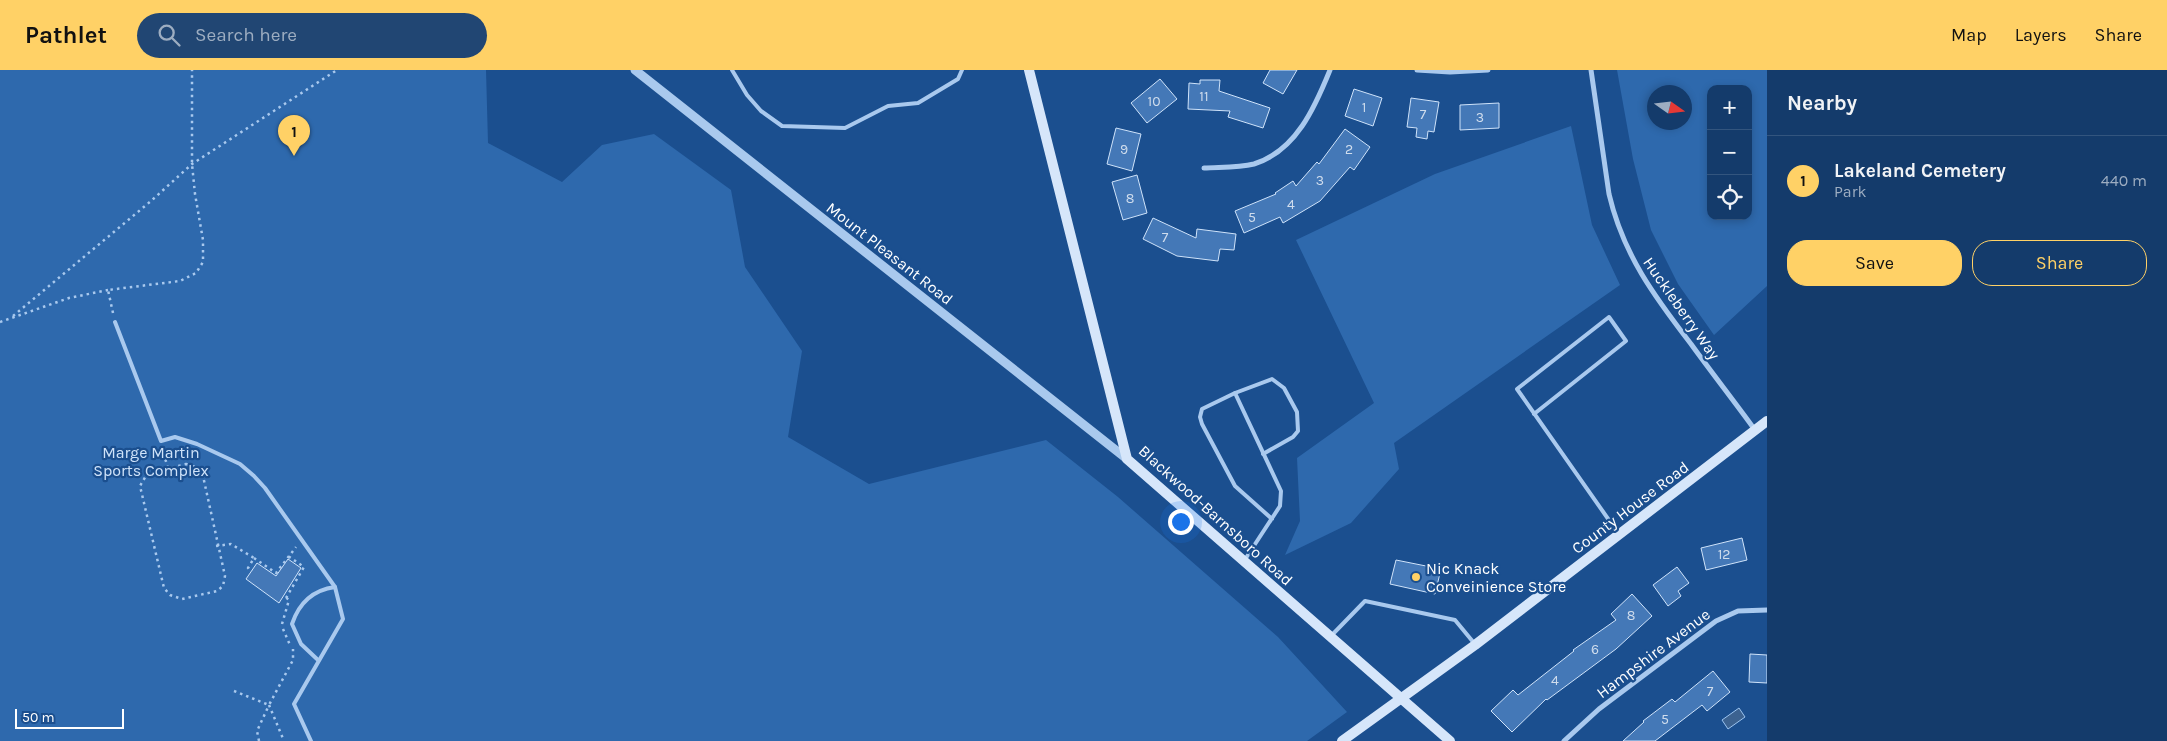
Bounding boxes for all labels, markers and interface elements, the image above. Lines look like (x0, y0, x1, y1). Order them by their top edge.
search box (137, 13, 487, 58)
text: Pathlet (25, 21, 107, 49)
icon: search (155, 21, 183, 49)
text: Search here (195, 24, 297, 46)
text: Map (1951, 24, 1987, 46)
text: Layers (2015, 24, 2067, 46)
text: Share (2095, 24, 2142, 46)
north arrow (1647, 85, 1692, 130)
map controls (1707, 85, 1752, 220)
button: + (1707, 85, 1752, 130)
house number: 11 (1199, 88, 1209, 105)
text: Nearby (1787, 91, 1857, 115)
house number: 10 (1148, 93, 1160, 110)
house number: 1 (1362, 99, 1366, 116)
house number: 7 (1420, 106, 1427, 123)
house number: 3 (1476, 109, 1484, 126)
pin: 1 (278, 115, 310, 156)
button: − (1707, 130, 1752, 175)
house number: 9 (1120, 141, 1128, 158)
house number: 2 (1345, 141, 1353, 158)
text: Lakeland Cemetery (1834, 160, 2006, 182)
text: 1 (1800, 171, 1806, 190)
text: 440 m (2101, 171, 2147, 190)
house number: 3 (1316, 172, 1324, 189)
button: locate (1707, 175, 1752, 220)
text: Park (1834, 182, 1866, 201)
house number: 8 (1126, 190, 1134, 207)
house number: 4 (1287, 196, 1295, 213)
street label: Mount Pleasant Road (823, 198, 957, 309)
house number: 5 (1248, 209, 1256, 226)
house number: 7 (1162, 229, 1169, 246)
button: Save (1787, 240, 1962, 286)
button: Share (1972, 240, 2147, 286)
street label: Huckleberry Way (1639, 253, 1724, 364)
street label: Blackwood-Barnsboro Road (1135, 441, 1297, 590)
park label: Marge Martin Sports Complex (93, 443, 209, 480)
street label: County House Road (1568, 457, 1693, 558)
your location (1168, 509, 1194, 535)
house number: 12 (1718, 546, 1730, 563)
place label: Nic Knack Conveinience Store (1426, 559, 1566, 596)
marker: Nic Knack Conveinience Store (1410, 571, 1422, 583)
street label: Hampshire Avenue (1593, 605, 1714, 702)
house number: 8 (1627, 607, 1635, 624)
house number: 6 (1591, 641, 1599, 658)
house number: 4 (1551, 672, 1559, 689)
house number: 7 (1707, 683, 1714, 700)
scale bar (15, 706, 124, 729)
text: 50 m (22, 709, 55, 726)
house number: 5 (1661, 711, 1669, 728)

